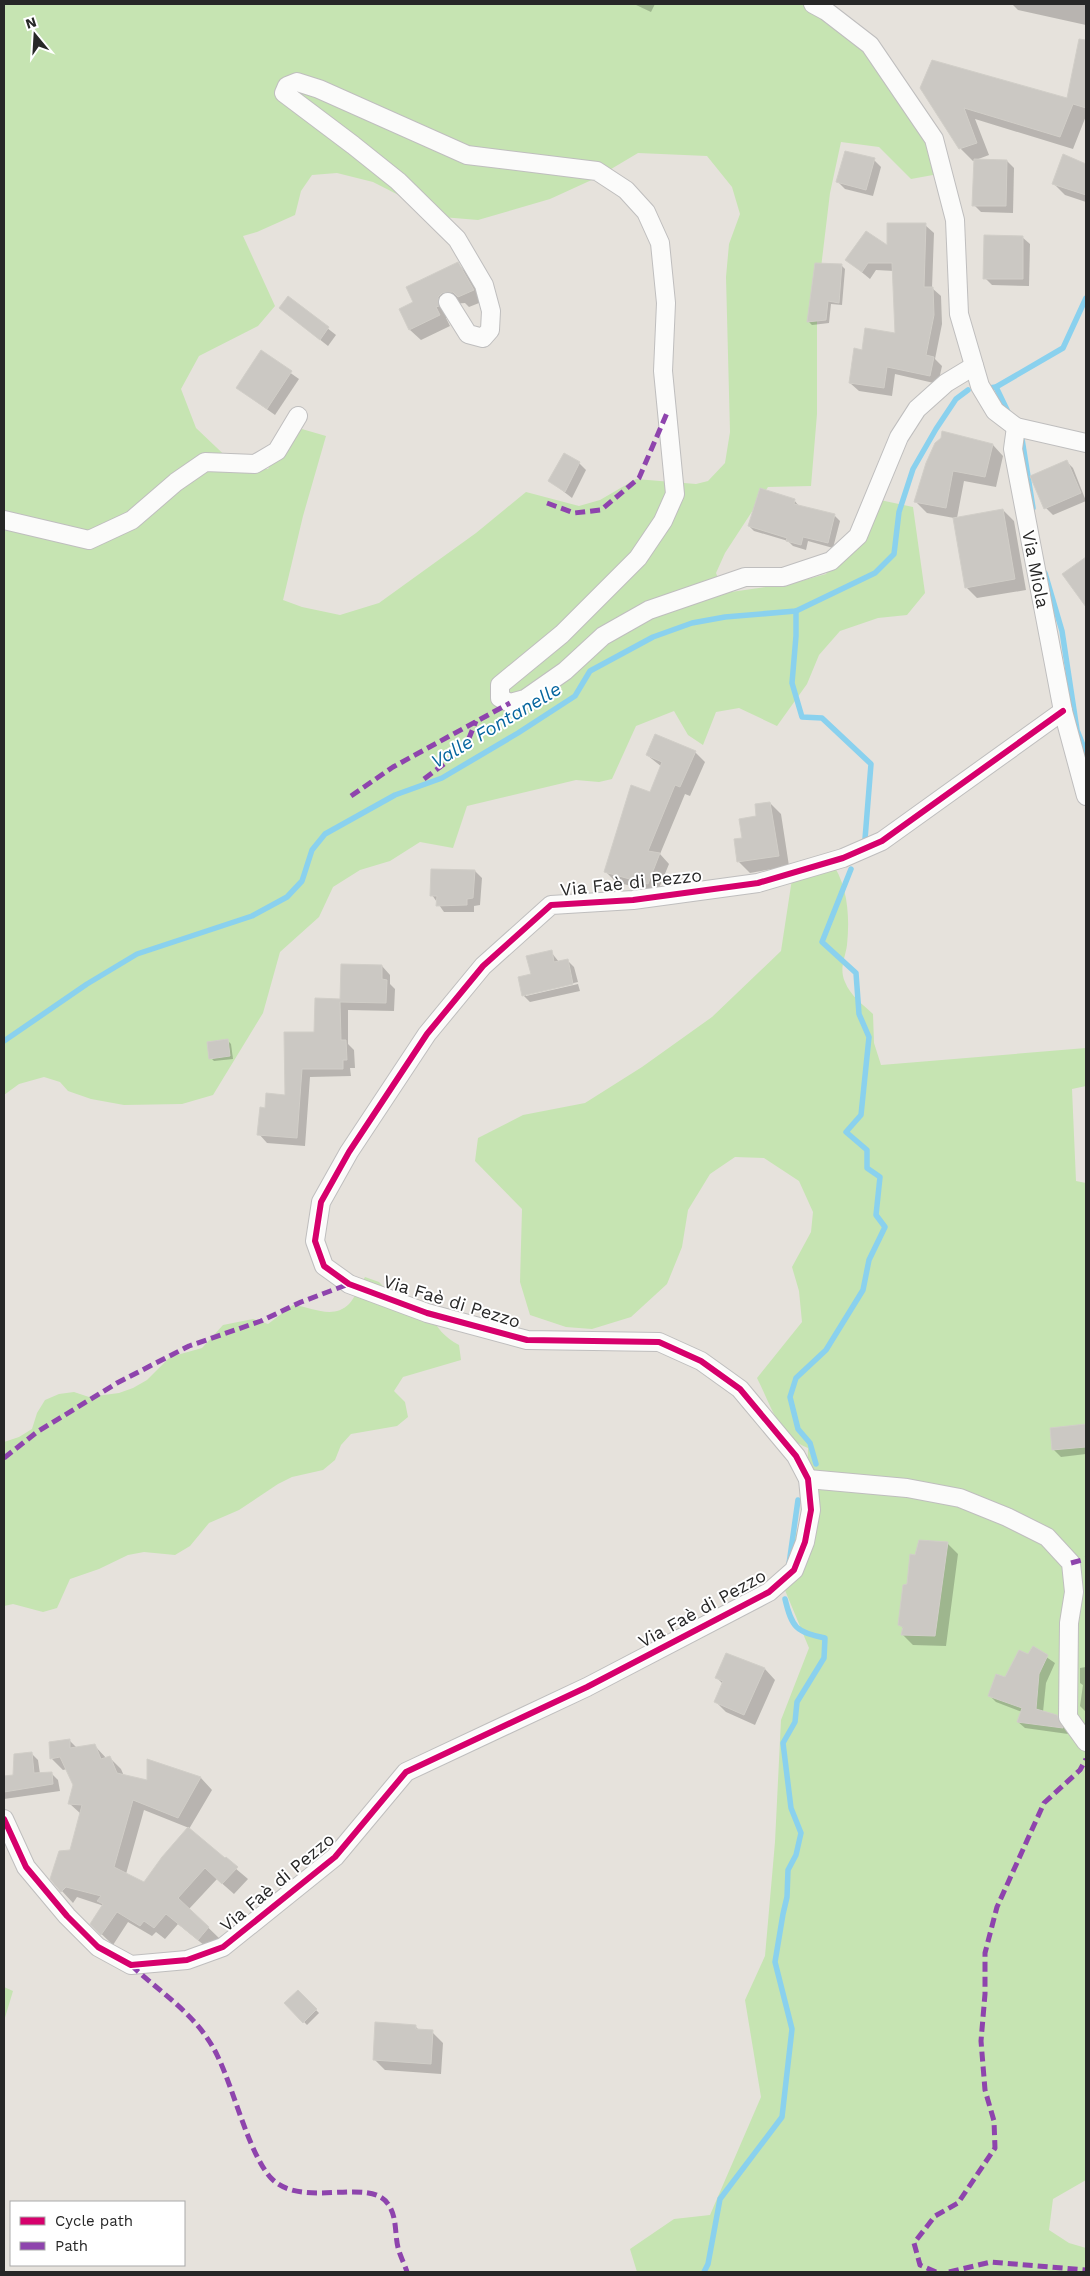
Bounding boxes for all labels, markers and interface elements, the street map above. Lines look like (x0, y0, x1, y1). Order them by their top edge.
north arrow (10, 10, 60, 60)
text: N (24, 13, 38, 32)
street label: Via Miola (1018, 528, 1054, 610)
water label: Valle Fontanelle (427, 677, 565, 773)
street label: Via Faè di Pezzo (559, 864, 703, 900)
street label: Via Faè di Pezzo (381, 1270, 523, 1332)
street label: Via Faè di Pezzo (635, 1564, 769, 1652)
street label: Via Faè di Pezzo (216, 1828, 338, 1936)
legend (10, 2201, 185, 2266)
text: Cycle path (55, 2212, 133, 2230)
text: Path (55, 2237, 88, 2255)

